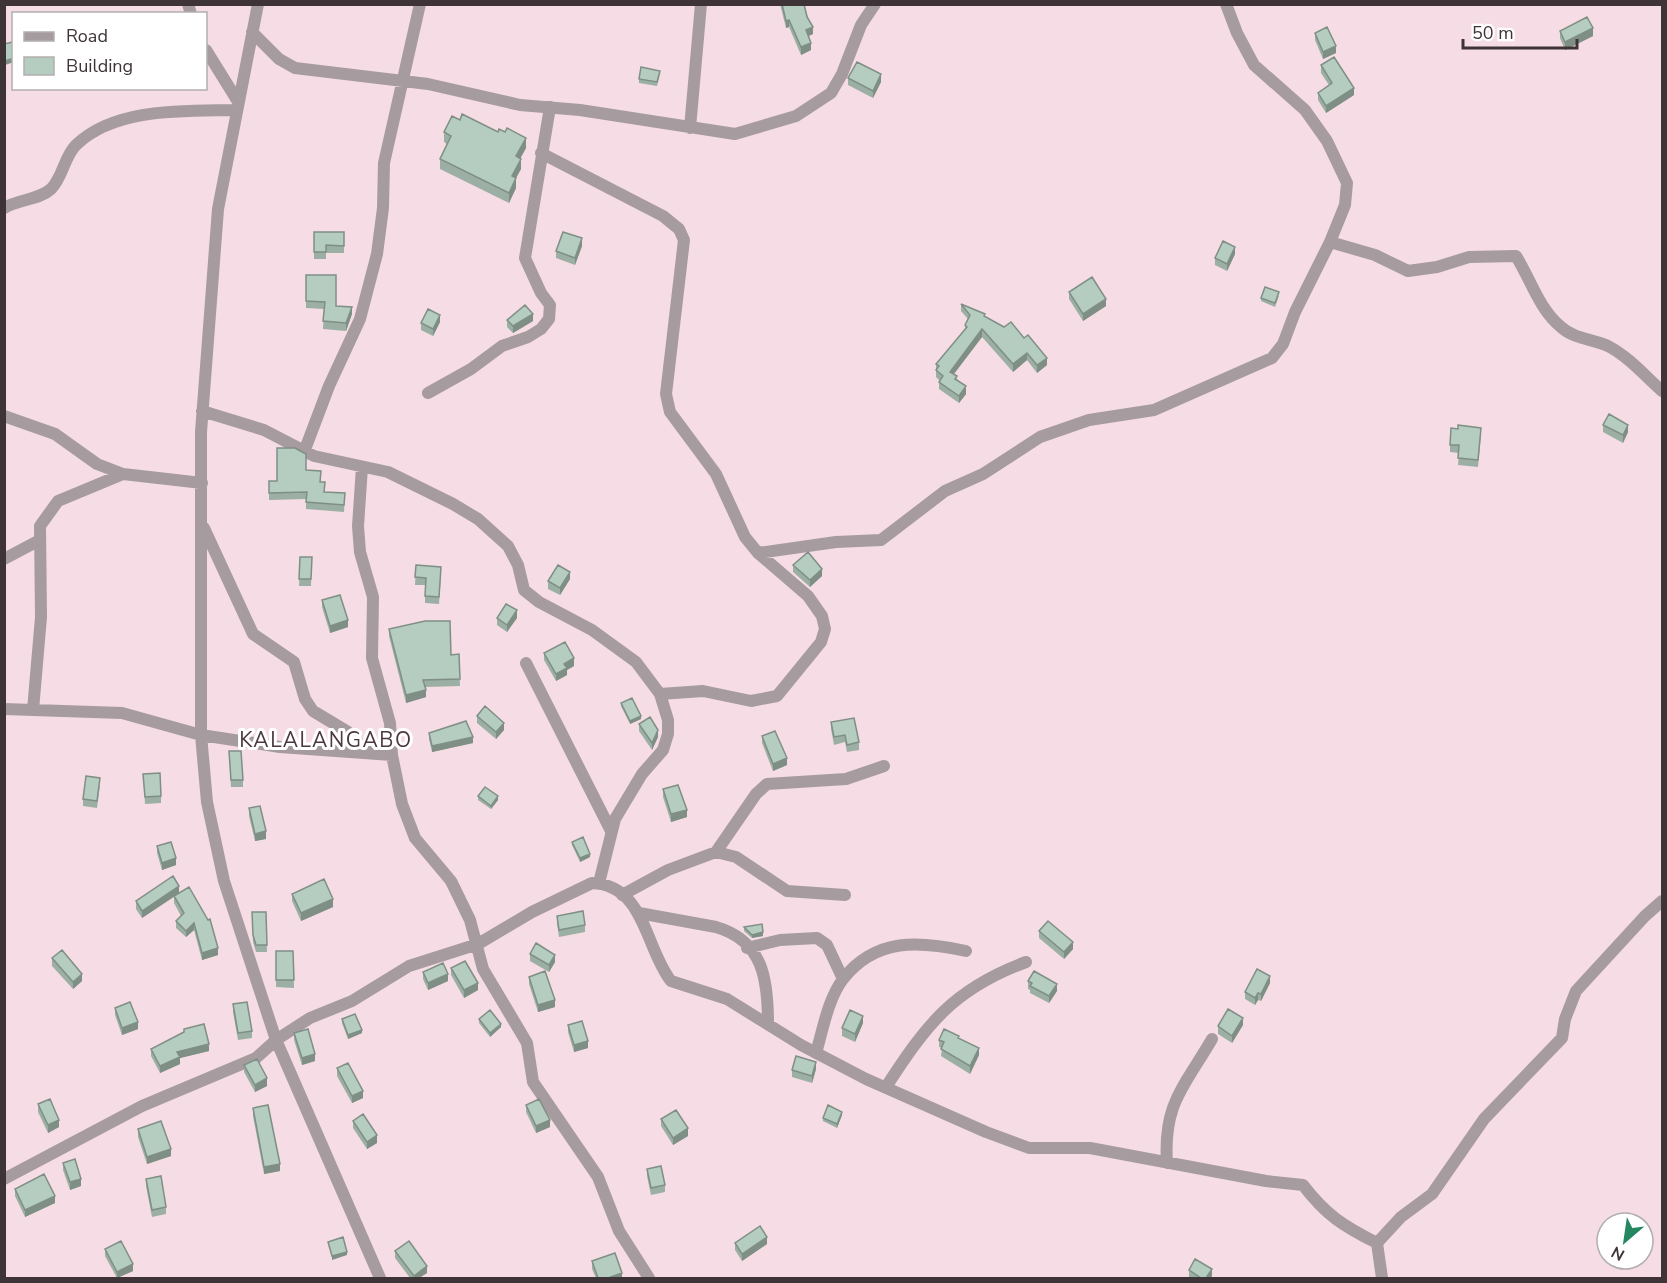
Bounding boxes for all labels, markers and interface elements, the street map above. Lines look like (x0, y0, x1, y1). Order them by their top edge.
legend (12, 12, 207, 90)
scale bar (1463, 12, 1577, 50)
text: 50 m (1472, 21, 1514, 45)
text: Road (66, 24, 108, 48)
text: Building (66, 54, 133, 78)
district label: KALALANGABO (239, 726, 413, 754)
north arrow (1595, 1211, 1655, 1271)
text: N (1608, 1241, 1629, 1266)

